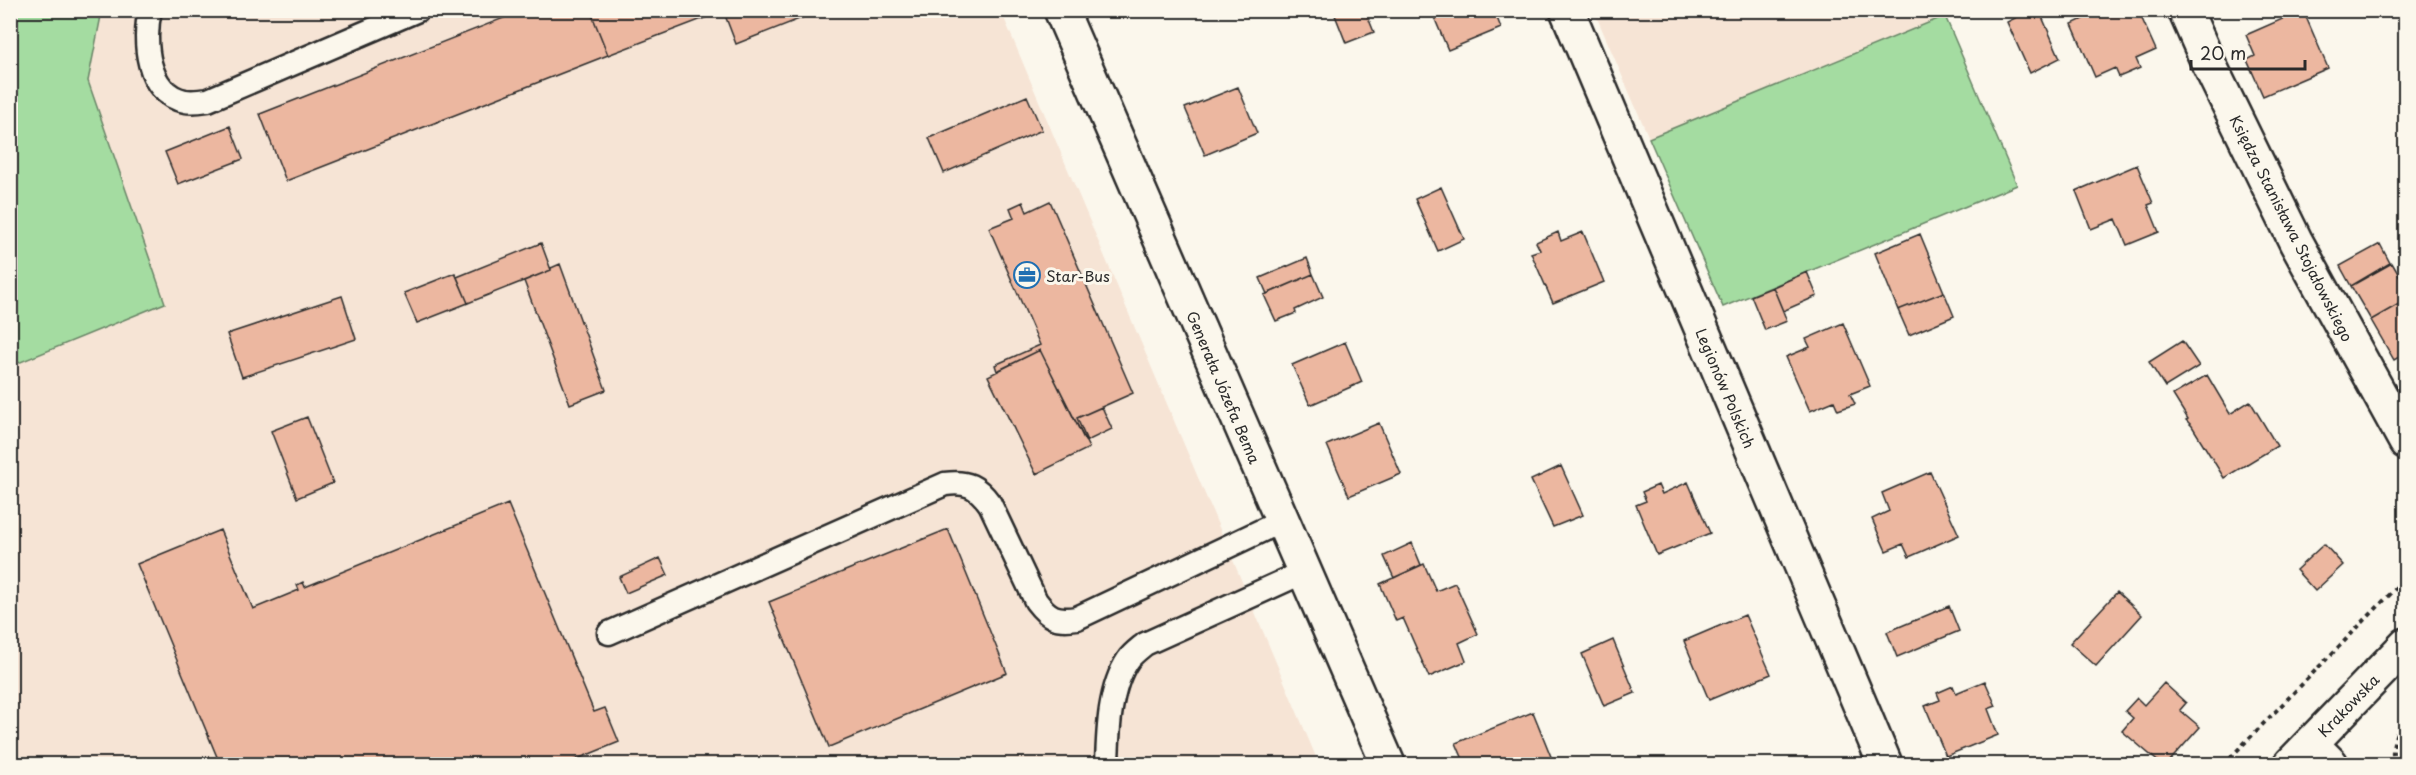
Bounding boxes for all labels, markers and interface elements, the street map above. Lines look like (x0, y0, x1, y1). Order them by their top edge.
scale bar (2191, 33, 2305, 71)
text: 20 m (2200, 39, 2246, 66)
street label: Księdza Stanisława Stojałowskiego (2225, 111, 2359, 345)
office icon: Star-Bus (1012, 260, 1042, 290)
place label: Star-Bus (1046, 264, 1110, 287)
street label: Generała Józefa Bema (1181, 307, 1267, 468)
street label: Legionów Polskich (1690, 324, 1762, 452)
street label: Krakowska (2312, 668, 2385, 742)

